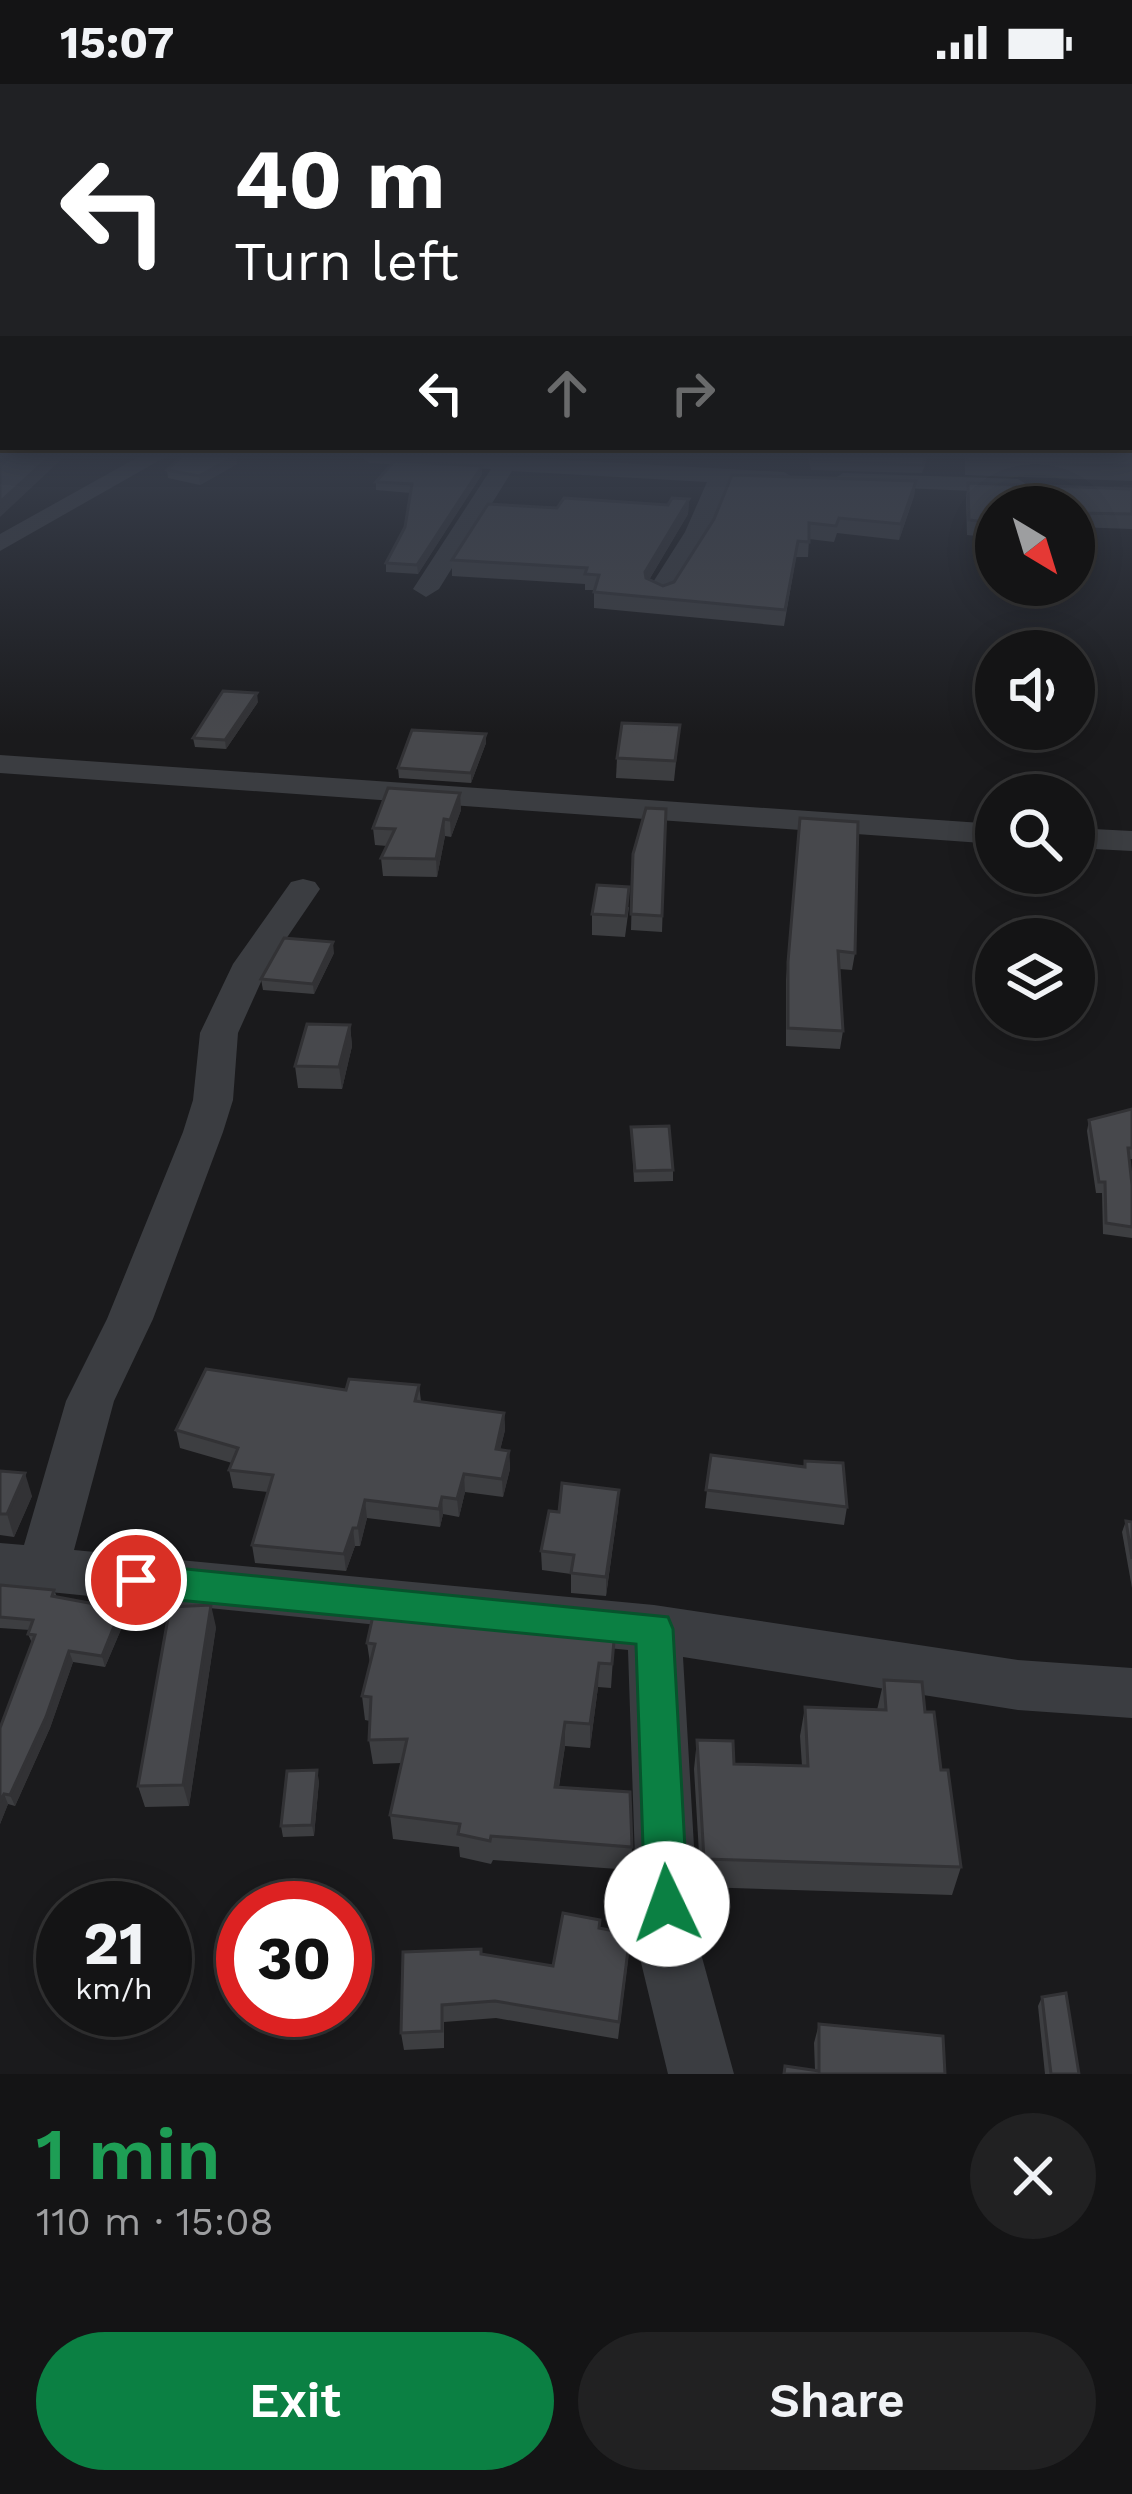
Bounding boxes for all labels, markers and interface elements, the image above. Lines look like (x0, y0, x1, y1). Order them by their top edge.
text: 15:07 (60, 16, 174, 69)
text: 40 m (234, 130, 445, 228)
icon: left (36, 132, 192, 288)
text: Turn left (234, 230, 459, 293)
icon: left (408, 360, 474, 426)
icon: ahead (534, 360, 600, 426)
icon: right (660, 360, 726, 426)
north arrow (975, 486, 1095, 606)
map controls (975, 486, 1095, 1038)
button: sound (975, 630, 1095, 750)
button: search (975, 774, 1095, 894)
button: layers (975, 918, 1095, 1038)
pin (85, 1529, 187, 1631)
icon: arrive (103, 1547, 169, 1613)
position arrow (604, 1841, 730, 1967)
speed limit sign: 30 (216, 1881, 372, 2037)
text: 21 (83, 1908, 145, 1979)
text: km/h (75, 1971, 153, 2006)
text: 1 min (36, 2112, 221, 2196)
button: close (970, 2113, 1096, 2239)
text: 110 m · 15:08 (36, 2199, 274, 2244)
button: Exit (36, 2332, 554, 2470)
button: Share (578, 2332, 1096, 2470)

